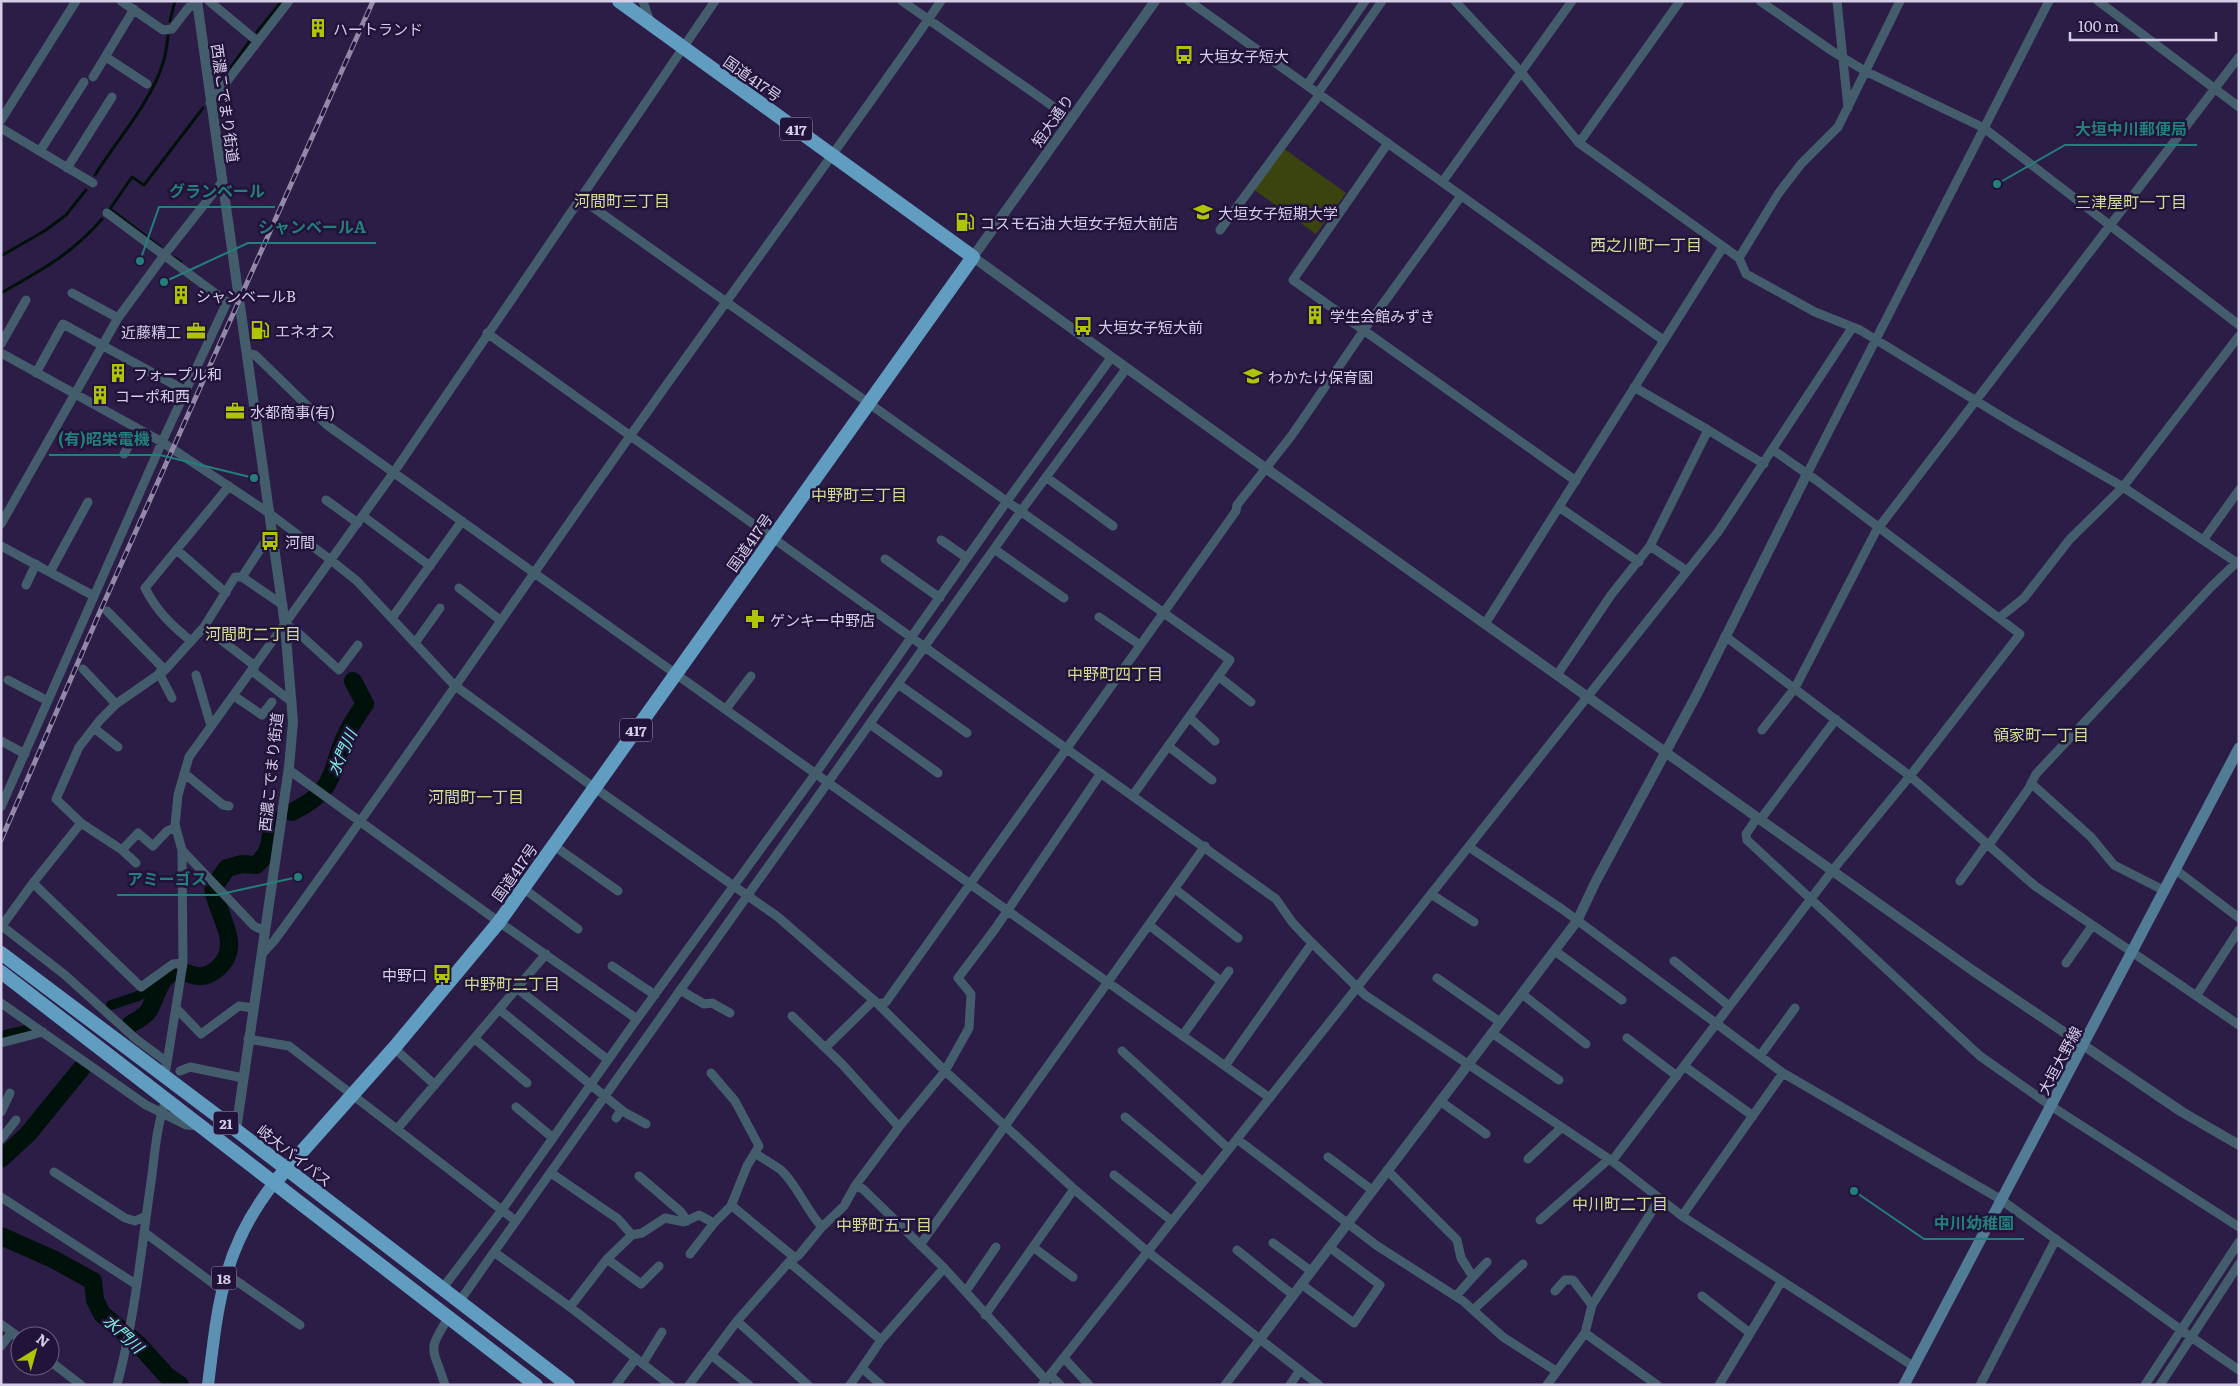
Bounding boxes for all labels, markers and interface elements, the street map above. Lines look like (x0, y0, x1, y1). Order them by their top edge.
scale bar (2070, 10, 2216, 42)
text: 100 m (2078, 14, 2119, 37)
building icon: ハートランド (307, 17, 329, 39)
place label: ハートランド (333, 17, 423, 40)
street label: 西濃こでまり街道 (206, 42, 246, 164)
bus stop icon: 大垣女子短大 (1173, 44, 1195, 66)
place label: 大垣女子短大 (1199, 44, 1289, 67)
street label: 国道417号 (719, 49, 787, 107)
street label: 短大通り (1025, 89, 1079, 151)
callout: 大垣中川郵便局 (2065, 114, 2197, 145)
text: 大垣中川郵便局 (2075, 116, 2187, 140)
road number: 417 (780, 118, 812, 140)
callout: グランベール (159, 176, 275, 207)
text: グランベール (169, 178, 265, 202)
district label: 河間町三丁目 (574, 188, 670, 212)
district label: 三津屋町一丁目 (2075, 189, 2187, 213)
school or university icon: 大垣女子短期大学 (1192, 201, 1214, 223)
place label: 大垣女子短期大学 (1218, 201, 1338, 224)
fuel station icon: コスモ石油 大垣女子短大前店 (954, 211, 976, 233)
place label: コスモ石油 大垣女子短大前店 (980, 211, 1178, 234)
callout: シャンベールA (248, 212, 376, 243)
text: シャンベールA (258, 214, 366, 238)
district label: 西之川町一丁目 (1590, 232, 1702, 256)
building icon: シャンベールB (170, 284, 192, 306)
place label: シャンベールB (196, 284, 296, 307)
building icon: 学生会館みずき (1304, 304, 1326, 326)
place label: 学生会館みずき (1330, 304, 1435, 327)
bus stop icon: 大垣女子短大前 (1072, 315, 1094, 337)
place label: 大垣女子短大前 (1098, 315, 1203, 338)
fuel station icon: エネオス (249, 319, 271, 341)
place label: エネオス (275, 319, 335, 342)
place label: 近藤精工 (121, 320, 181, 343)
office icon: 近藤精工 (185, 320, 207, 342)
building icon: フォープル和 (107, 362, 129, 384)
place label: フォープル和 (133, 362, 222, 385)
school or university icon: わかたけ保育園 (1242, 365, 1264, 387)
place label: わかたけ保育園 (1268, 365, 1373, 388)
building icon: コーポ和西 (89, 384, 111, 406)
place label: コーポ和西 (115, 384, 190, 407)
office icon: 水都商事(有) (224, 400, 246, 422)
place label: 水都商事(有) (250, 400, 335, 423)
callout: (有)昭栄電機 (49, 424, 160, 455)
text: (有)昭栄電機 (58, 426, 150, 450)
district label: 中野町三丁目 (811, 482, 907, 506)
street label: 国道417号 (720, 508, 778, 576)
bus stop icon: 河間 (259, 530, 281, 552)
place label: 河間 (285, 530, 315, 553)
pharmacy icon: ゲンキー中野店 (744, 608, 766, 630)
place label: ゲンキー中野店 (770, 608, 875, 631)
district label: 河間町二丁目 (205, 621, 301, 645)
district label: 中野町四丁目 (1067, 661, 1163, 685)
street label: 西濃こでまり街道 (252, 711, 288, 833)
road number: 417 (620, 718, 652, 742)
district label: 領家町一丁目 (1993, 722, 2089, 746)
water label: 水門川 (320, 723, 363, 779)
district label: 河間町一丁目 (428, 784, 524, 808)
street label: 国道417号 (485, 838, 543, 906)
callout: アミーゴス (117, 864, 217, 895)
text: アミーゴス (127, 866, 207, 890)
place label: 中野口 (382, 963, 427, 986)
bus stop icon: 中野口 (431, 963, 453, 985)
district label: 中野町二丁目 (464, 971, 560, 995)
street label: 大垣大野線 (2031, 1021, 2087, 1099)
road number: 21 (214, 1112, 238, 1134)
street label: 岐大バイパス (253, 1118, 337, 1192)
district label: 中川町二丁目 (1572, 1191, 1668, 1215)
callout: 中川幼稚園 (1924, 1208, 2024, 1239)
text: 中川幼稚園 (1934, 1210, 2014, 1234)
district label: 中野町五丁目 (836, 1212, 932, 1236)
road number: 18 (212, 1266, 236, 1290)
water label: 水門川 (98, 1308, 151, 1360)
north arrow (10, 1326, 60, 1376)
text: N (33, 1328, 54, 1351)

